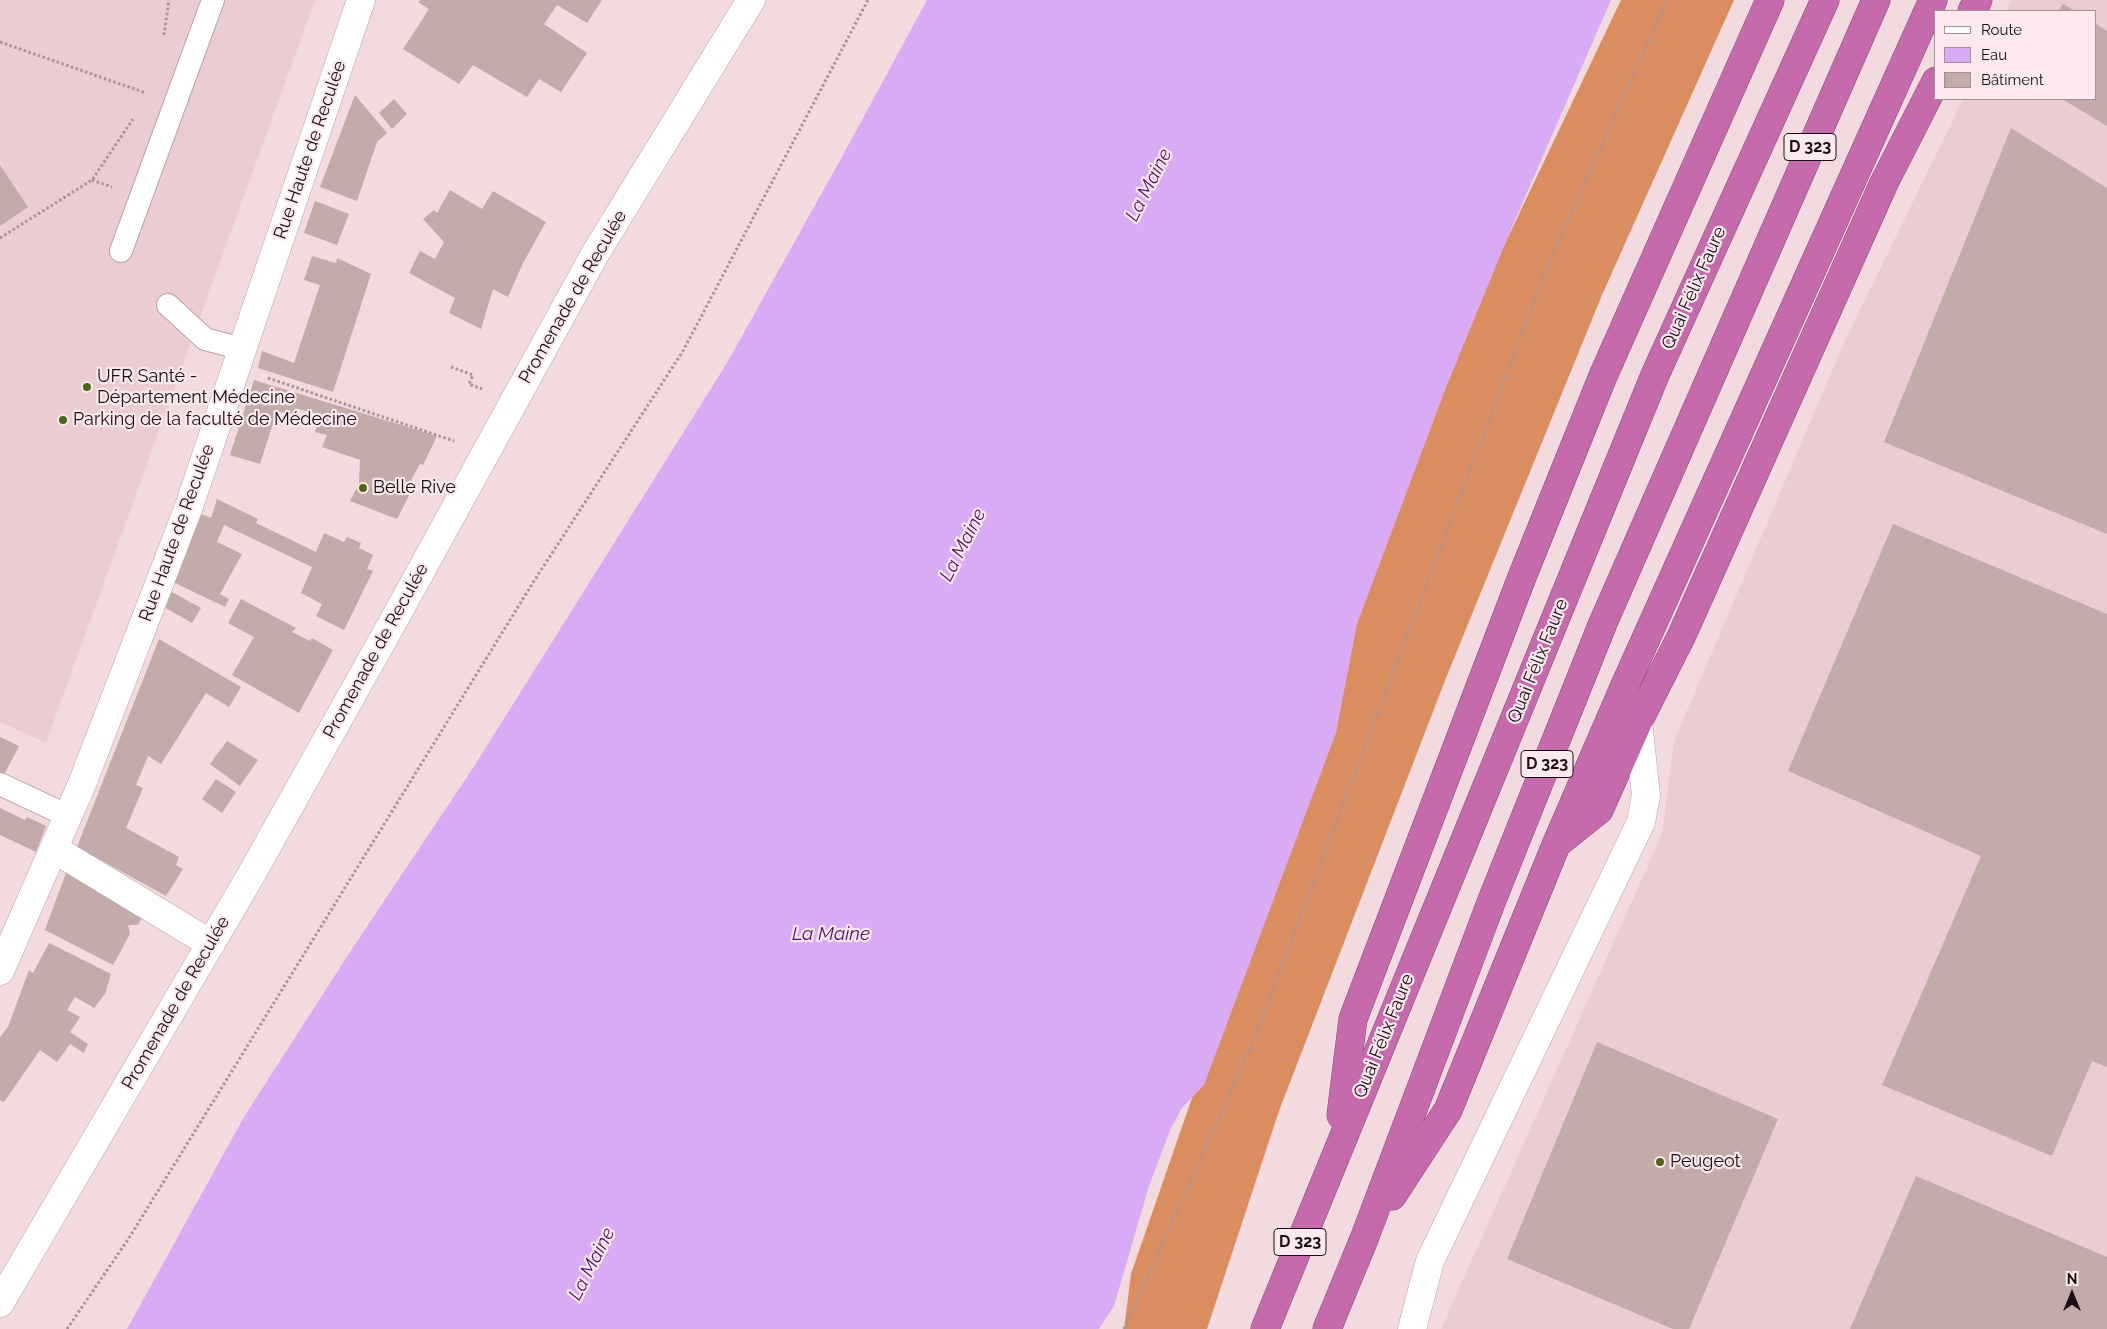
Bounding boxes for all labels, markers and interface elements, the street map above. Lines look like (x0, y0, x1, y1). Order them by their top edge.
legend (1934, 10, 2097, 100)
text: Route (1981, 21, 2022, 39)
text: Eau (1981, 46, 2007, 64)
street label: Rue Haute de Reculée (269, 58, 351, 242)
text: Bâtiment (1981, 71, 2044, 89)
road number: D 323 (1784, 134, 1836, 160)
water label: La Maine (1121, 145, 1177, 225)
street label: Promenade de Reculée (514, 206, 632, 388)
street label: Quai Félix Faure (1657, 223, 1731, 353)
place label: UFR Santé - Département Médecine (97, 366, 295, 408)
marker: UFR Santé - Département Médecine (81, 381, 93, 393)
place label: Parking de la faculté de Médecine (73, 409, 357, 431)
marker: Parking de la faculté de Médecine (57, 414, 69, 426)
street label: Rue Haute de Reculée (135, 441, 219, 625)
place label: Belle Rive (373, 477, 456, 499)
marker: Belle Rive (357, 482, 369, 494)
water label: La Maine (935, 505, 991, 585)
street label: Promenade de Reculée (319, 560, 433, 742)
street label: Quai Félix Faure (1503, 596, 1573, 726)
road number: D 323 (1521, 751, 1573, 778)
street label: Promenade de Reculée (117, 912, 235, 1094)
water label: La Maine (792, 923, 870, 945)
street label: Quai Félix Faure (1349, 971, 1419, 1101)
place label: Peugeot (1670, 1151, 1741, 1173)
marker: Peugeot (1654, 1156, 1666, 1168)
water label: La Maine (564, 1224, 620, 1304)
road number: D 323 (1274, 1228, 1326, 1256)
north arrow (2047, 1269, 2097, 1319)
text: N (2067, 1271, 2077, 1287)

